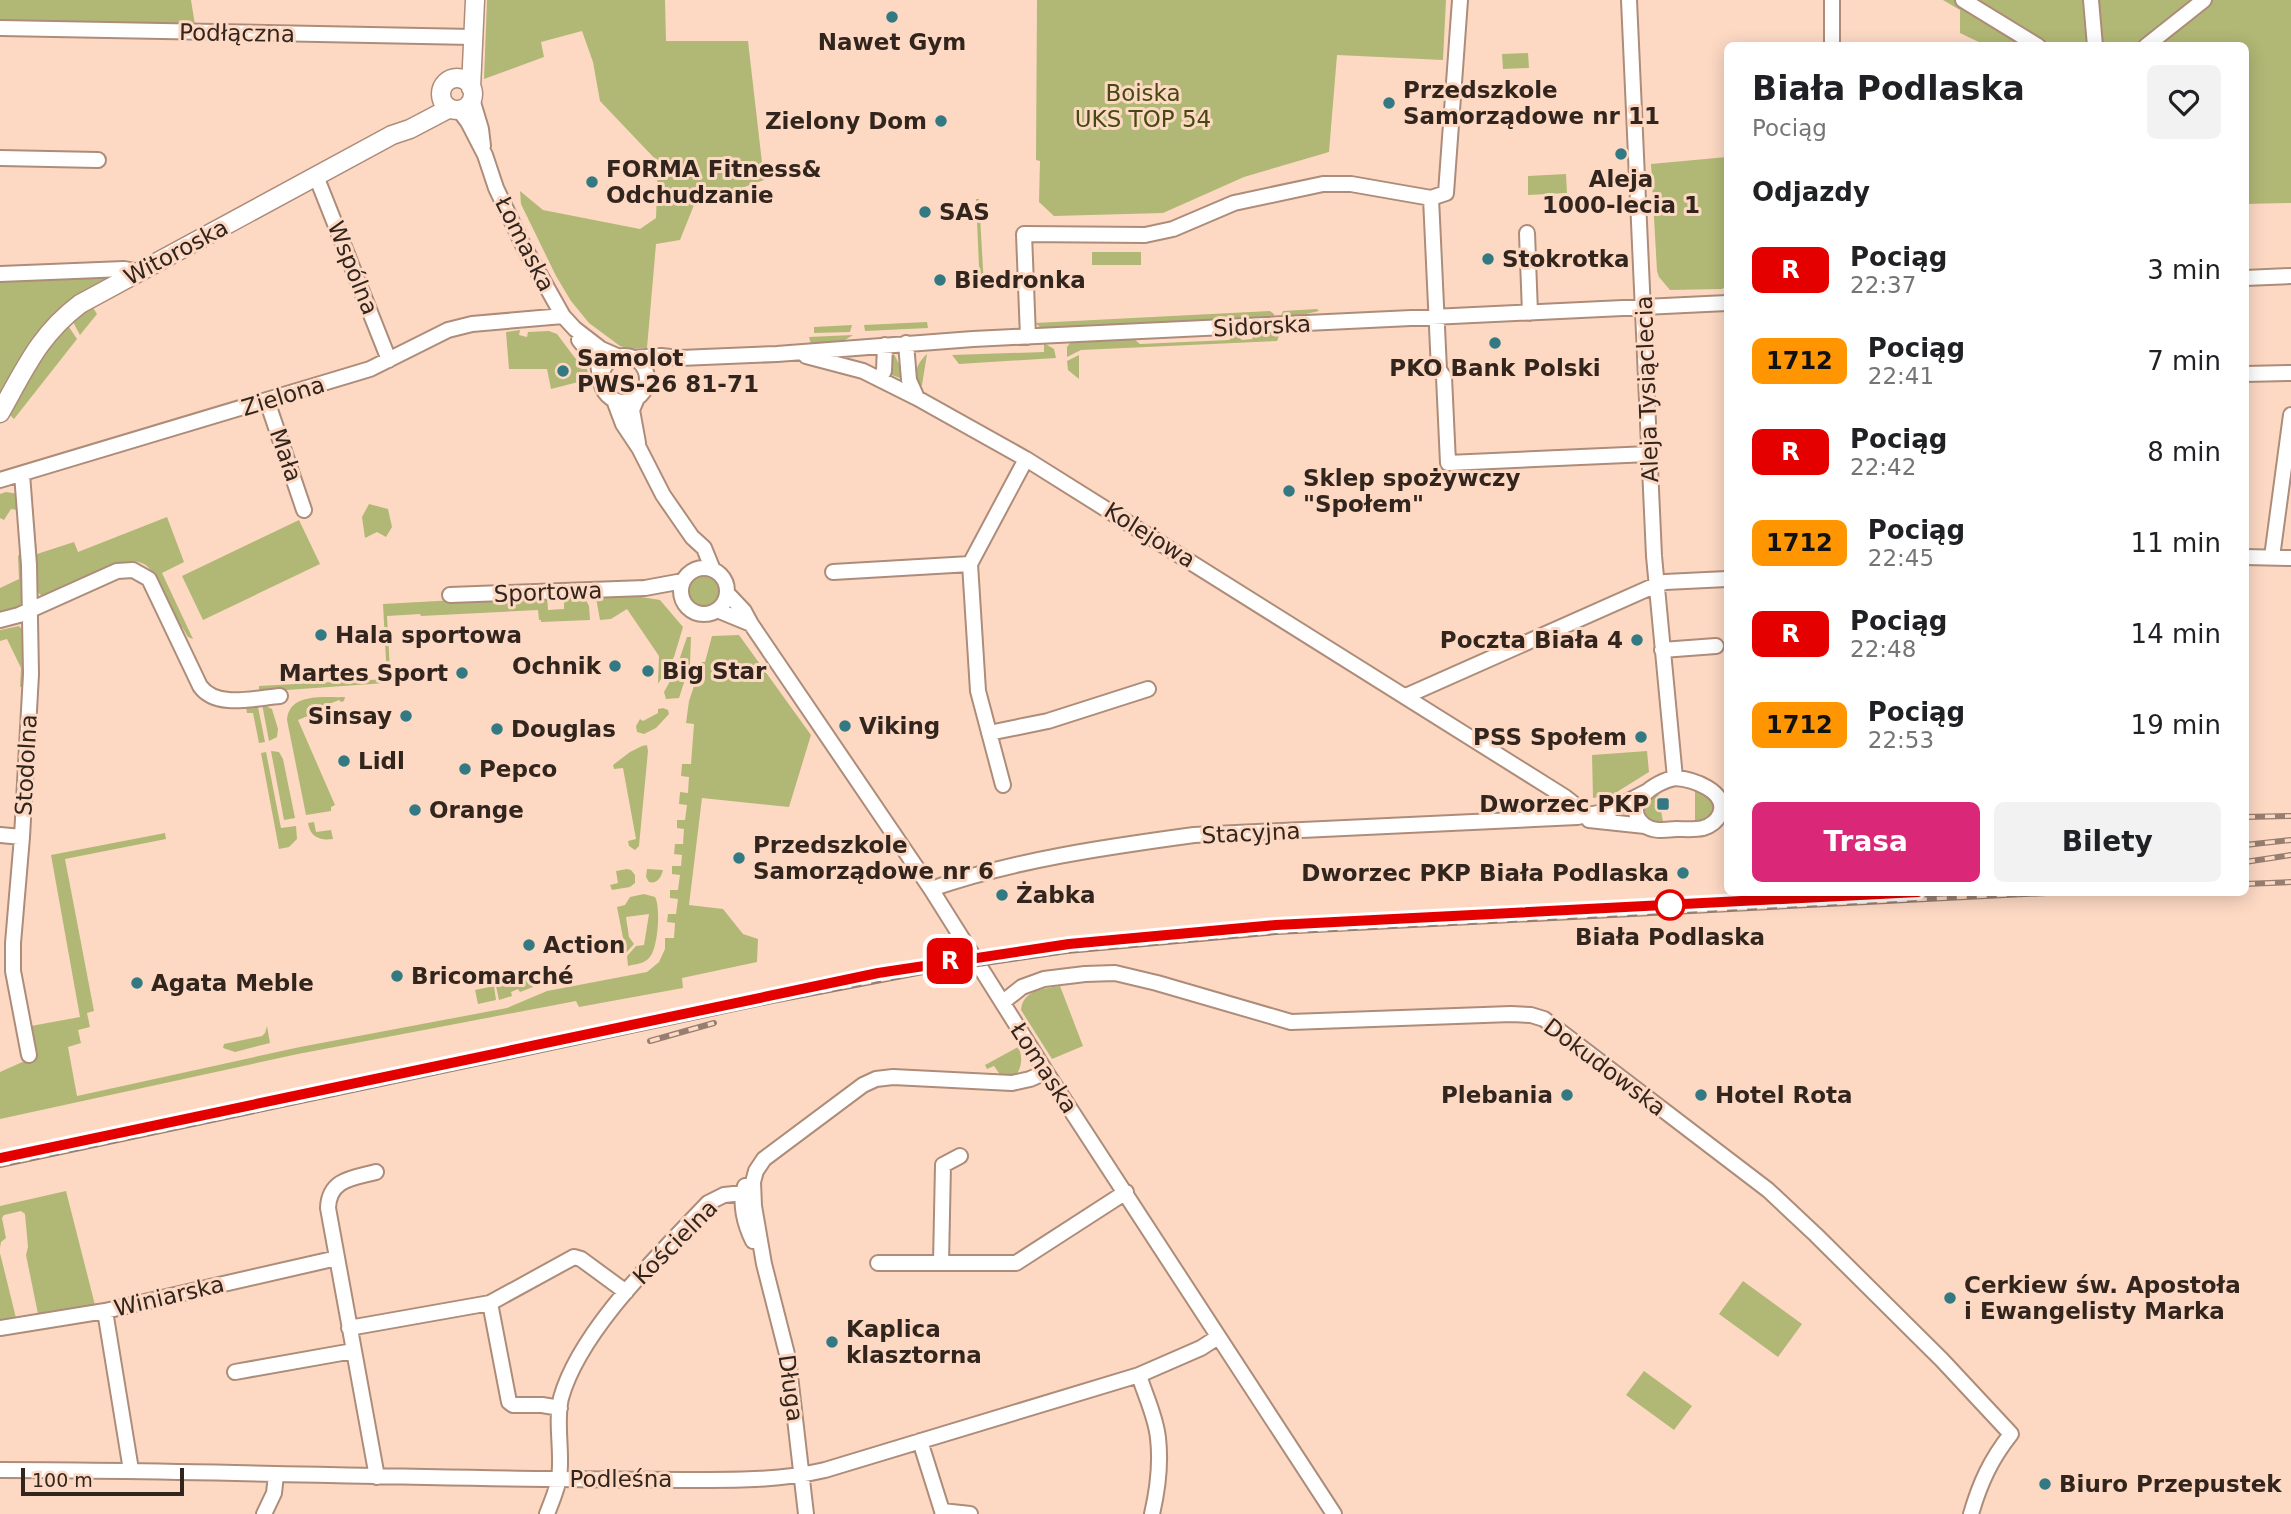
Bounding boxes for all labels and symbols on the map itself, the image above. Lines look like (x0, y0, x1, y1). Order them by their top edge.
marker: Nawet Gym (884, 9, 900, 25)
street label: Podłączna (179, 19, 295, 47)
place label: Nawet Gym (818, 29, 966, 55)
place label: Przedszkole Samorządowe nr 11 (1403, 77, 1660, 129)
park label: Boiska UKS TOP 54 (1075, 80, 1211, 132)
marker: Przedszkole Samorządowe nr 11 (1381, 95, 1397, 111)
place label: Zielony Dom (765, 108, 927, 134)
marker: Zielony Dom (933, 113, 949, 129)
marker: Aleja 1000-lecia 1 (1613, 146, 1629, 162)
place label: FORMA Fitness& Odchudzanie (606, 156, 822, 208)
place label: Aleja 1000-lecia 1 (1542, 166, 1700, 218)
marker: FORMA Fitness& Odchudzanie (584, 174, 600, 190)
street label: Łomaska (490, 192, 560, 296)
place label: SAS (939, 199, 990, 225)
marker: SAS (917, 204, 933, 220)
street label: Witoroska (120, 214, 232, 290)
street label: Wspólna (323, 217, 383, 319)
place label: Stokrotka (1502, 246, 1630, 272)
marker: Stokrotka (1480, 251, 1496, 267)
place label: Biedronka (954, 267, 1086, 293)
marker: Biedronka (932, 272, 948, 288)
street label: Aleja Tysiąclecia (1631, 295, 1663, 483)
street label: Sidorska (1212, 310, 1312, 342)
marker: PKO Bank Polski (1487, 335, 1503, 351)
place label: Samolot PWS-26 81-71 (577, 345, 759, 397)
place label: PKO Bank Polski (1389, 355, 1601, 381)
marker: Samolot PWS-26 81-71 (555, 363, 571, 379)
street label: Zielona (238, 371, 328, 421)
street label: Mała (265, 425, 307, 485)
place label: Sklep spożywczy "Społem" (1303, 465, 1520, 517)
marker: Sklep spożywczy "Społem" (1281, 483, 1297, 499)
street label: Kolejowa (1100, 497, 1200, 573)
street label: Sportowa (493, 577, 603, 607)
place label: Hala sportowa (335, 622, 522, 648)
marker: Hala sportowa (313, 627, 329, 643)
place label: Poczta Biała 4 (1440, 627, 1623, 653)
marker: Poczta Biała 4 (1629, 632, 1645, 648)
place label: Ochnik (512, 653, 602, 679)
marker: Ochnik (607, 658, 623, 674)
place label: Big Star (662, 658, 767, 684)
place label: Martes Sport (279, 660, 448, 686)
marker: Big Star (640, 663, 656, 679)
marker: Martes Sport (454, 665, 470, 681)
place label: Sinsay (308, 703, 392, 729)
marker: Sinsay (398, 708, 414, 724)
place label: Viking (859, 713, 940, 739)
street label: Stodolna (10, 714, 42, 816)
place label: Douglas (511, 716, 616, 742)
marker: Viking (837, 718, 853, 734)
marker: Douglas (489, 721, 505, 737)
place label: PSS Społem (1473, 724, 1627, 750)
marker: PSS Społem (1633, 729, 1649, 745)
place label: Lidl (358, 748, 405, 774)
marker: Lidl (336, 753, 352, 769)
place label: Pepco (479, 756, 557, 782)
marker: Pepco (457, 761, 473, 777)
place label: Dworzec PKP (1479, 791, 1649, 817)
marker: Dworzec PKP (1655, 796, 1671, 812)
place label: Orange (429, 797, 524, 823)
marker: Orange (407, 802, 423, 818)
street label: Stacyjna (1201, 817, 1301, 849)
place label: Przedszkole Samorządowe nr 6 (753, 832, 994, 884)
marker: Przedszkole Samorządowe nr 6 (731, 850, 747, 866)
place label: Dworzec PKP Biała Podlaska (1301, 860, 1669, 886)
marker: Dworzec PKP Biała Podlaska (1675, 865, 1691, 881)
place label: Żabka (1016, 881, 1095, 908)
marker: Żabka (994, 887, 1010, 903)
marker: Biała Podlaska (1655, 890, 1685, 920)
place label: Biała Podlaska (1575, 924, 1765, 950)
place label: Action (543, 932, 626, 958)
marker: Action (521, 937, 537, 953)
line badge: R (927, 938, 973, 984)
place label: Bricomarché (411, 963, 574, 989)
marker: Bricomarché (389, 968, 405, 984)
place label: Agata Meble (151, 970, 314, 996)
marker: Agata Meble (129, 975, 145, 991)
street label: Dokudowska (1539, 1013, 1671, 1121)
street label: Łomaska (1005, 1017, 1083, 1118)
place label: Plebania (1441, 1082, 1553, 1108)
place label: Hotel Rota (1715, 1082, 1853, 1108)
marker: Plebania (1559, 1087, 1575, 1103)
marker: Hotel Rota (1693, 1087, 1709, 1103)
street label: Kościelna (628, 1195, 722, 1289)
street label: Winiarska (111, 1271, 227, 1321)
place label: Cerkiew św. Apostoła i Ewangelisty Marka (1964, 1272, 2241, 1324)
marker: Cerkiew św. Apostoła i Ewangelisty Marka (1942, 1290, 1958, 1306)
place label: Kaplica klasztorna (846, 1316, 982, 1368)
marker: Kaplica klasztorna (824, 1334, 840, 1350)
street label: Długa (773, 1353, 809, 1423)
scale bar (21, 1465, 184, 1497)
street label: Podleśna (570, 1466, 672, 1492)
place label: Biuro Przepustek (2059, 1471, 2282, 1497)
marker: Biuro Przepustek (2037, 1476, 2053, 1492)

